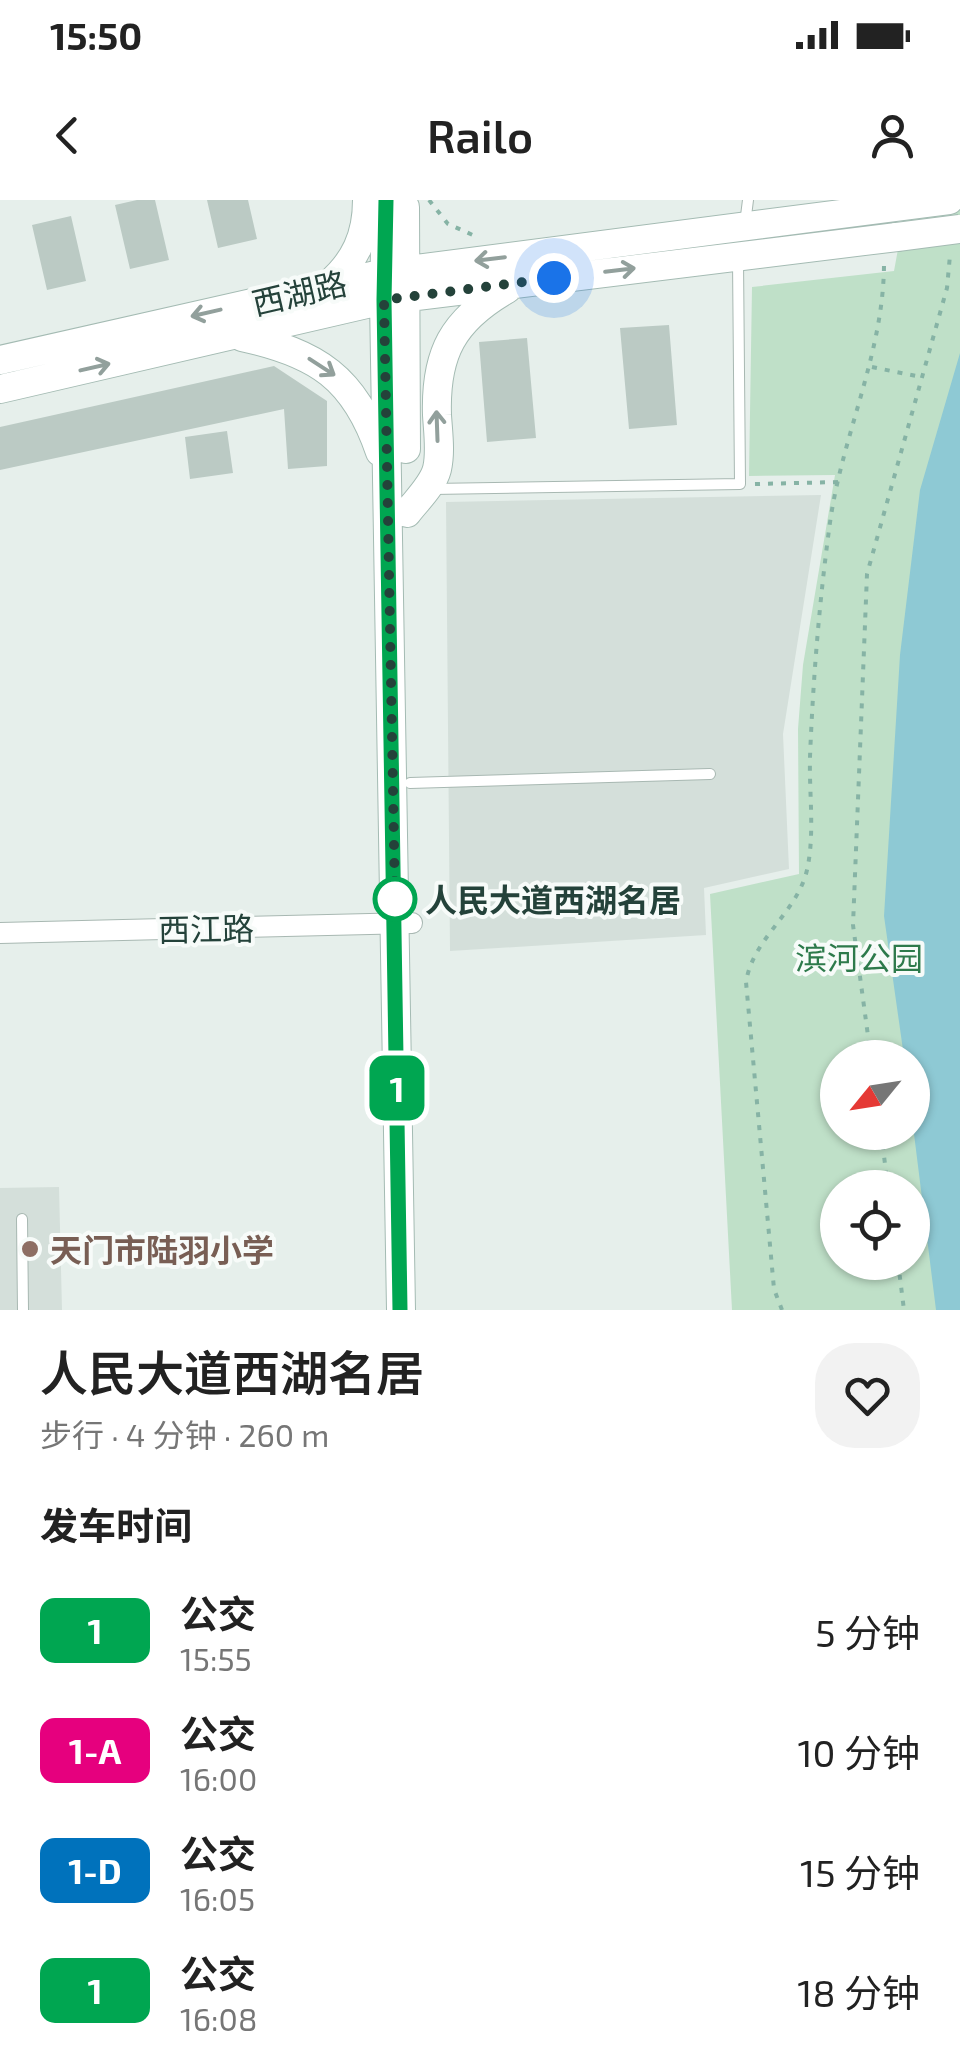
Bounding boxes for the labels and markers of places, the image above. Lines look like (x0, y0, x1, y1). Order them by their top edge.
marker: 人民大道西湖名居 (374, 878, 416, 920)
place label: 人民大道西湖名居 (425, 880, 681, 918)
place label: 天门市陆羽小学 (50, 1230, 274, 1268)
marker: 天门市陆羽小学 (19, 1238, 41, 1260)

